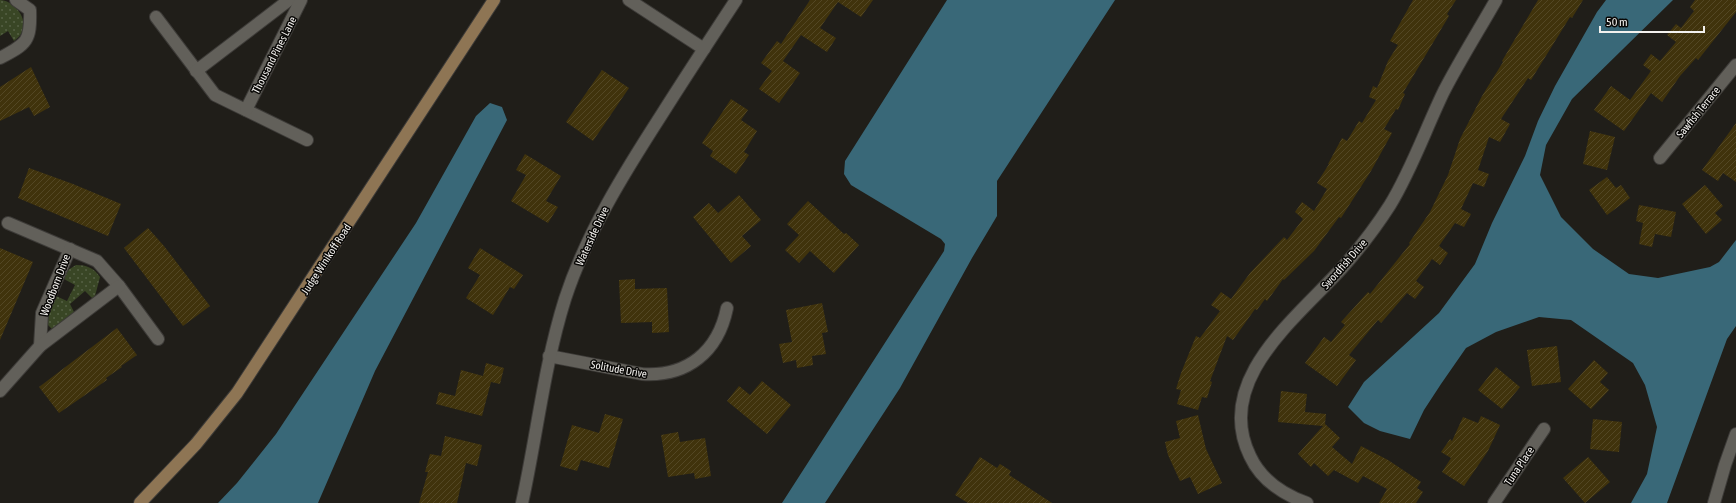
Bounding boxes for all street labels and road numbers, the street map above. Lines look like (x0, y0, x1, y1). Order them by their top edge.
street label: Thousand Pines Lane (249, 15, 299, 95)
street label: Sawfish Terrace (1674, 84, 1722, 140)
street label: Waterside Drive (573, 205, 611, 267)
street label: Judge Winikoff Road (299, 221, 353, 297)
street label: Swordfish Drive (1319, 237, 1369, 291)
street label: Woodborn Drive (38, 252, 72, 318)
street label: Solitude Drive (590, 358, 648, 380)
street label: Tuna Place (1502, 444, 1536, 488)

